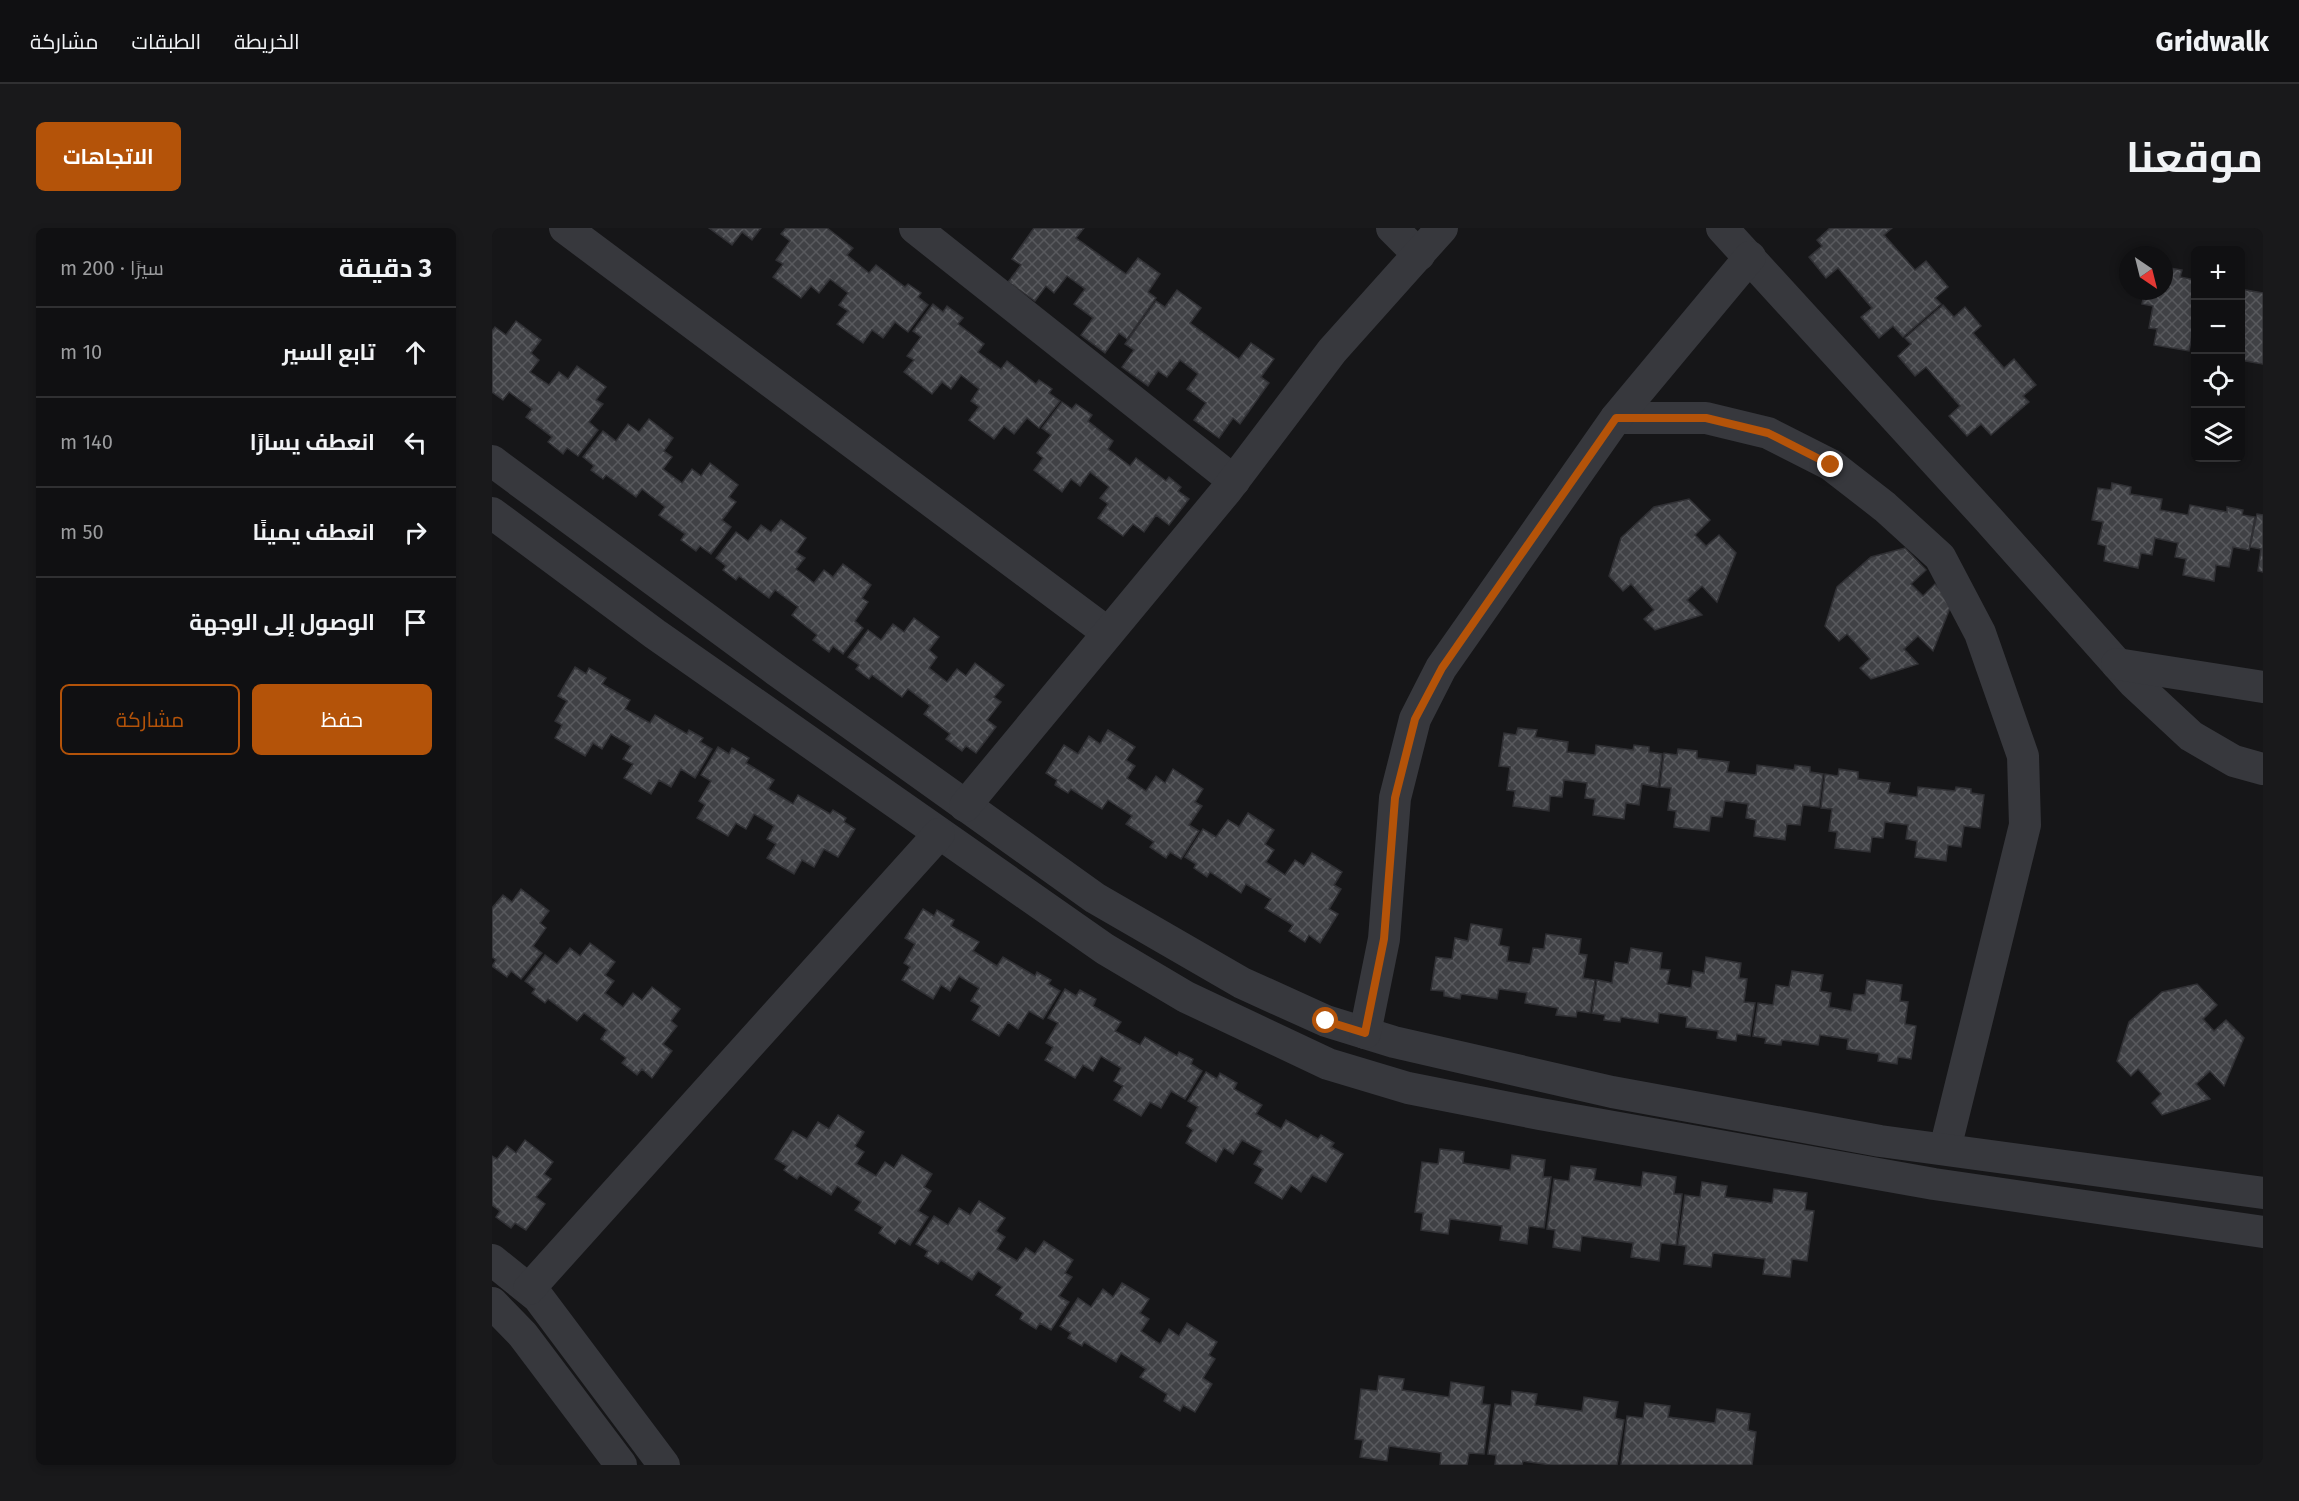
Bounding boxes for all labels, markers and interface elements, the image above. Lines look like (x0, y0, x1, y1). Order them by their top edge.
text: Gridwalk (2156, 25, 2269, 58)
text: مشاركة (30, 29, 99, 55)
text: الطبقات (132, 29, 201, 55)
text: الخريطة (234, 29, 300, 55)
button: الاتجاهات (36, 122, 181, 191)
text: موقعنا (2126, 133, 2263, 183)
north arrow (2119, 246, 2173, 300)
map controls (2191, 246, 2245, 462)
button: + (2191, 246, 2245, 300)
text: 3 دقيقة (339, 253, 432, 284)
text: سيرًا · 200 m (60, 256, 164, 280)
button: − (2191, 300, 2245, 354)
icon: ahead (399, 336, 432, 369)
text: تابع السير (282, 339, 375, 366)
text: 10 m (60, 340, 102, 364)
button: locate (2191, 354, 2245, 408)
button: layers (2191, 408, 2245, 462)
icon: left (399, 426, 432, 459)
text: انعطف يسارًا (250, 429, 375, 456)
text: 140 m (60, 430, 113, 454)
route end (1817, 451, 1843, 477)
icon: right (399, 516, 432, 549)
text: انعطف يمينًا (253, 519, 375, 546)
text: 50 m (60, 520, 104, 544)
icon: arrive (399, 606, 432, 639)
text: الوصول إلى الوجهة (189, 609, 375, 636)
button: مشاركة (60, 684, 240, 755)
button: حفظ (252, 684, 432, 755)
route start (1312, 1007, 1338, 1033)

